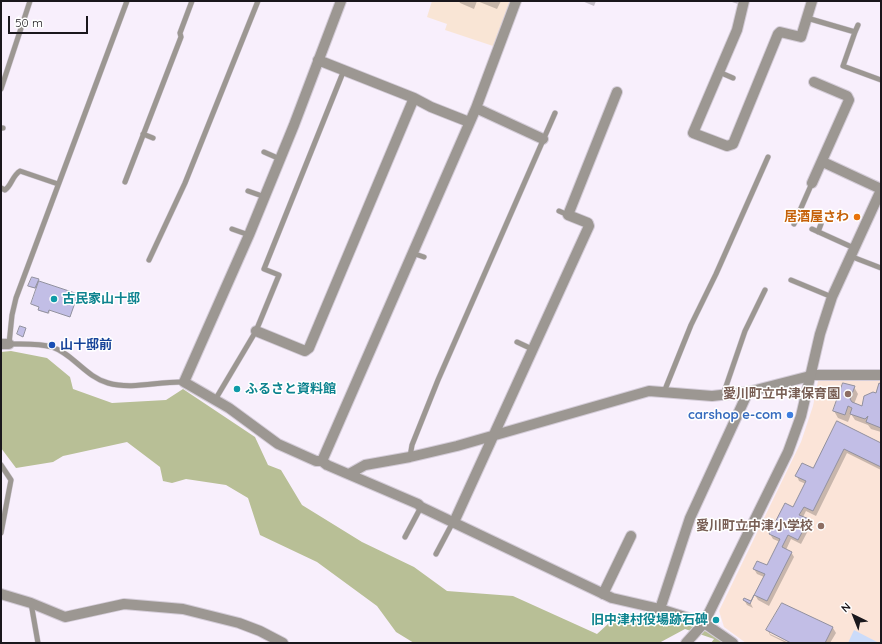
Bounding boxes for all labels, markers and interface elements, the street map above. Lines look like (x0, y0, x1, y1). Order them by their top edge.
scale bar (10, 8, 90, 34)
text: 50 m (15, 15, 43, 30)
place label: 居酒屋さわ (784, 209, 849, 225)
marker: 居酒屋さわ (852, 212, 862, 222)
place label: 古民家山十邸 (62, 291, 140, 307)
marker: 古民家山十邸 (49, 294, 59, 304)
place label: 山十邸前 (60, 337, 112, 353)
marker: 山十邸前 (47, 340, 57, 350)
place label: ふるさと資料館 (245, 381, 336, 397)
marker: ふるさと資料館 (232, 384, 242, 394)
place label: 愛川町立中津保育園 (723, 386, 840, 402)
marker: 愛川町立中津保育園 (843, 389, 853, 399)
place label: carshop e-com (688, 407, 782, 423)
marker: carshop e-com (785, 410, 795, 420)
place label: 愛川町立中津小学校 (696, 518, 813, 534)
marker: 愛川町立中津小学校 (816, 521, 826, 531)
north arrow (834, 596, 874, 636)
text: N (838, 599, 854, 615)
place label: 旧中津村役場跡石碑 (591, 612, 708, 628)
marker: 旧中津村役場跡石碑 (711, 615, 721, 625)

